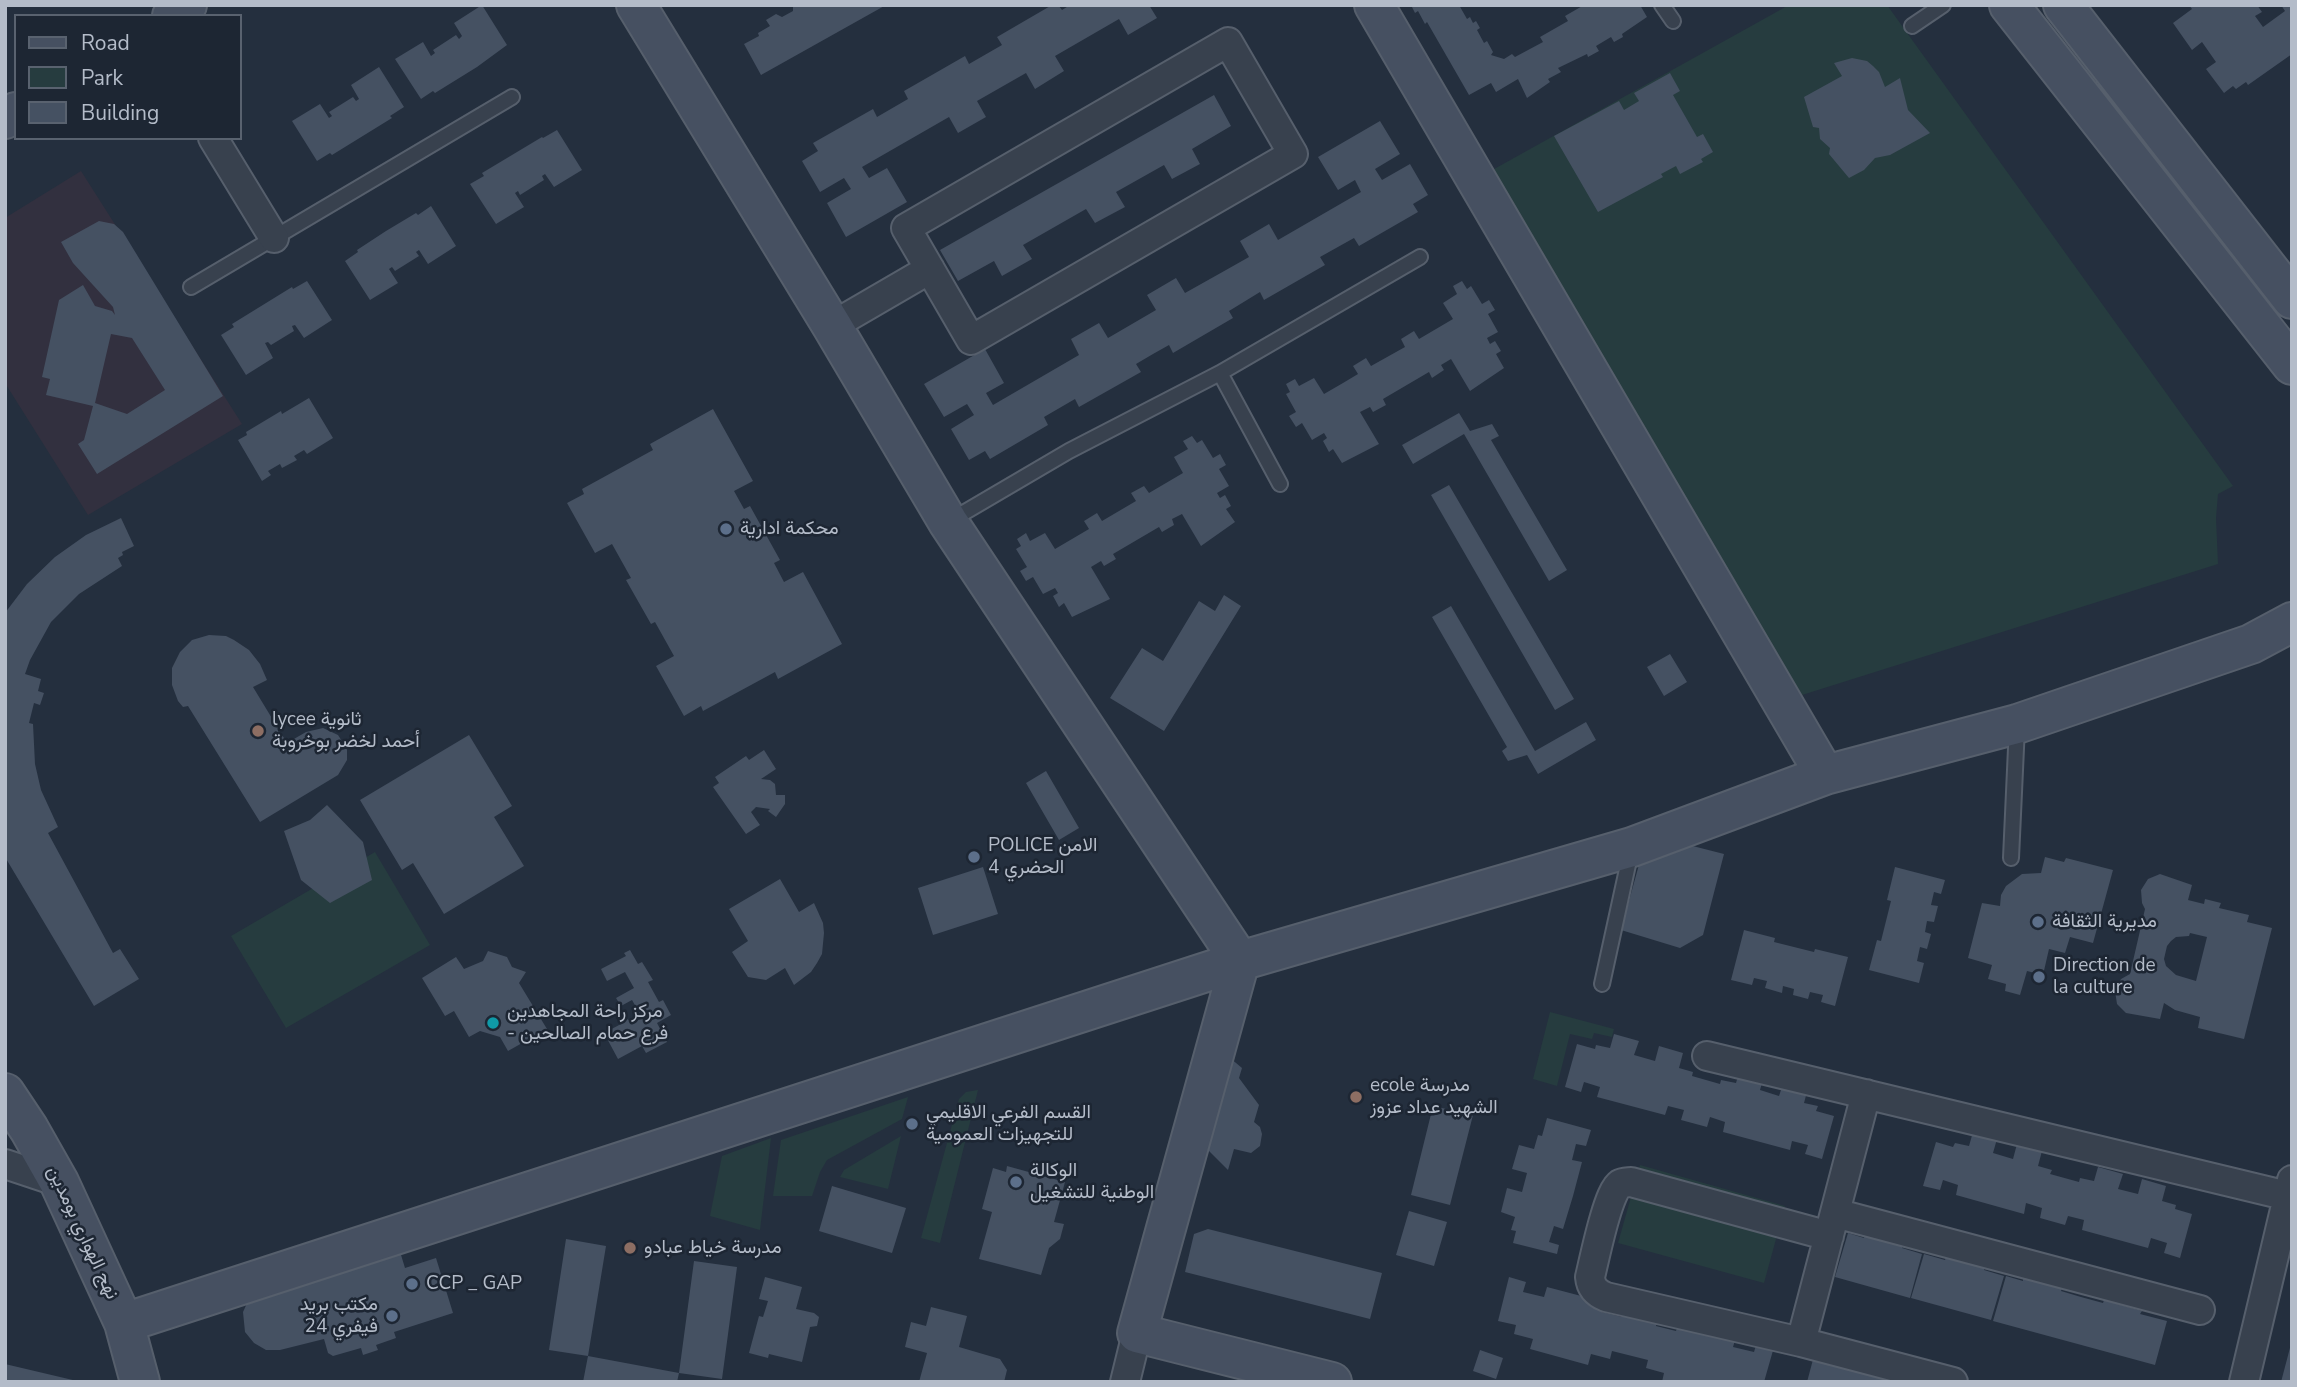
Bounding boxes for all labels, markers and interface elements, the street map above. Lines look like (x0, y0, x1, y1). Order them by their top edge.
legend (14, 14, 242, 140)
text: Road (81, 29, 130, 57)
text: Park (81, 64, 123, 92)
text: Building (81, 99, 159, 127)
place label: محكمة ادارية (740, 518, 839, 540)
marker: محكمة ادارية (718, 521, 734, 537)
place label: lycee ثانوية أحمد لخضر بوخروبة (272, 709, 420, 753)
marker: lycee ثانوية أحمد لخضر بوخروبة (250, 723, 266, 739)
place label: POLICE الامن الحضري 4 (988, 835, 1097, 879)
marker: POLICE الامن الحضري 4 (966, 849, 982, 865)
place label: مديرية الثقافة (2052, 911, 2157, 933)
marker: مديرية الثقافة (2030, 914, 2046, 930)
place label: Direction de la culture (2053, 955, 2156, 999)
marker: Direction de la culture (2031, 969, 2047, 985)
place label: مركز راحة المجاهدين - فرع حمام الصالحين (507, 1001, 668, 1045)
marker: مركز راحة المجاهدين - فرع حمام الصالحين (485, 1015, 501, 1031)
place label: ecole مدرسة الشهيد عداد عزوز (1370, 1075, 1498, 1119)
marker: ecole مدرسة الشهيد عداد عزوز (1348, 1089, 1364, 1105)
place label: القسم الفرعي الاقليمي للتجهيزات العمومية (926, 1102, 1091, 1146)
marker: القسم الفرعي الاقليمي للتجهيزات العمومية (904, 1116, 920, 1132)
place label: الوكالة الوطنية للتشغيل (1030, 1160, 1154, 1204)
street label: نهج الهواري بومدين (41, 1163, 123, 1303)
marker: الوكالة الوطنية للتشغيل (1008, 1174, 1024, 1190)
place label: مدرسة خياط عبادو (644, 1237, 782, 1259)
marker: مدرسة خياط عبادو (622, 1240, 638, 1256)
place label: CCP _ GAP (426, 1273, 522, 1295)
marker: CCP _ GAP (404, 1276, 420, 1292)
place label: مكتب بريد 24 فيفري (300, 1294, 378, 1338)
marker: مكتب بريد 24 فيفري (384, 1308, 400, 1324)

